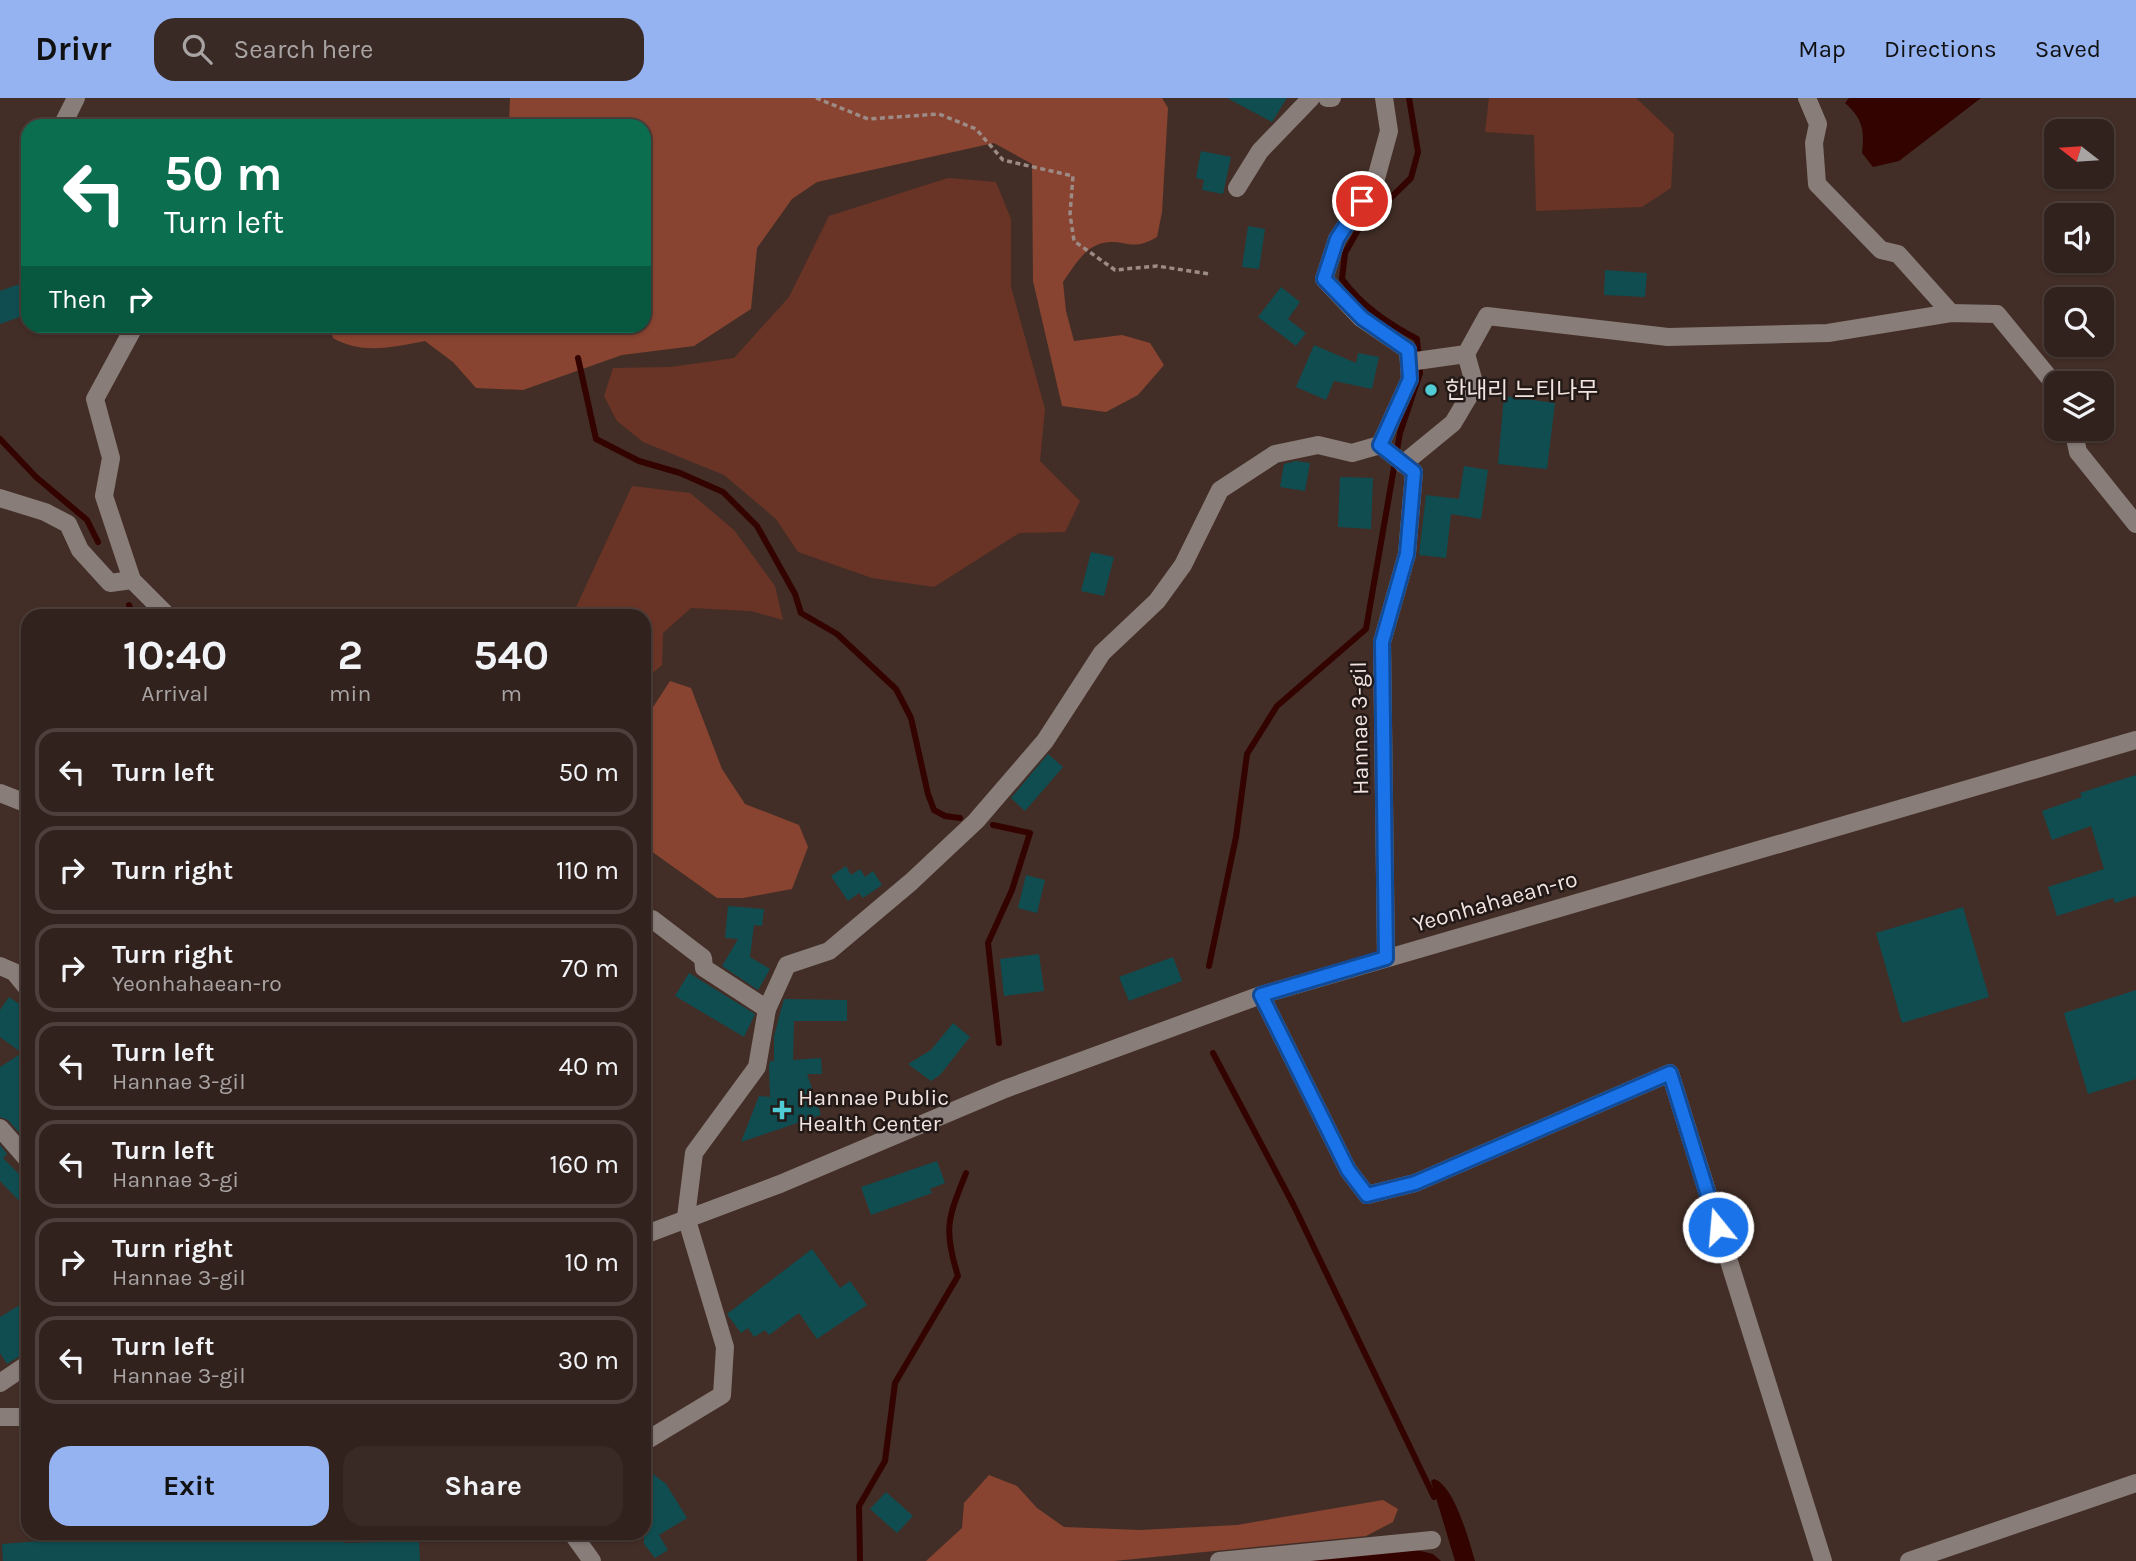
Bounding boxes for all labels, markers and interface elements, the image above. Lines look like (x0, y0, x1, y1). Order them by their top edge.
search box (154, 18, 644, 81)
text: Drivr (35, 30, 112, 68)
icon: search (178, 30, 216, 68)
text: Search here (234, 34, 373, 65)
text: Map (1798, 35, 1846, 63)
text: Directions (1884, 35, 1997, 63)
text: Saved (2035, 35, 2101, 63)
north arrow (2044, 119, 2114, 189)
map controls (2044, 119, 2114, 441)
text: 50 m (164, 145, 282, 202)
icon: left (49, 147, 140, 238)
pin (1332, 171, 1392, 231)
icon: arrive (1343, 182, 1381, 220)
button: sound (2044, 203, 2114, 273)
text: Turn left (164, 204, 284, 241)
icon: right (121, 280, 159, 318)
text: Then (49, 284, 107, 315)
button: search (2044, 287, 2114, 357)
button: layers (2044, 371, 2114, 441)
place label: 한내리 느티나무 (1445, 377, 1599, 404)
marker: 한내리 느티나무 (1423, 382, 1439, 398)
text: 10:40 (123, 630, 227, 680)
text: 2 (338, 630, 363, 680)
text: 540 (473, 630, 549, 680)
street label: Hannae 3-gil (1345, 661, 1374, 795)
text: Arrival (141, 680, 209, 707)
text: min (329, 680, 371, 707)
text: m (500, 680, 522, 707)
icon: left (53, 753, 91, 791)
text: Turn left (112, 757, 214, 788)
text: 50 m (558, 757, 619, 788)
icon: right (53, 851, 91, 889)
text: Turn right (112, 855, 233, 886)
text: 110 m (556, 855, 619, 886)
street label: Yeonhahaean-ro (1410, 865, 1580, 938)
text: Turn right (112, 939, 233, 970)
icon: right (53, 949, 91, 987)
text: 70 m (561, 953, 619, 984)
text: Yeonhahaean-ro (112, 970, 282, 997)
text: Turn left (112, 1037, 214, 1068)
icon: left (53, 1047, 91, 1085)
text: 40 m (559, 1051, 619, 1082)
text: Hannae 3-gil (112, 1068, 246, 1095)
place label: Hannae Public Health Center (798, 1084, 949, 1137)
marker: Hannae Public Health Center (772, 1100, 792, 1120)
text: Turn left (112, 1135, 214, 1166)
icon: left (53, 1145, 91, 1183)
text: 160 m (550, 1149, 619, 1180)
text: Hannae 3-gi (112, 1166, 239, 1193)
position arrow (1681, 1190, 1755, 1264)
text: Turn right (112, 1233, 233, 1264)
icon: right (53, 1243, 91, 1281)
text: 10 m (564, 1247, 619, 1278)
text: Hannae 3-gil (112, 1264, 246, 1291)
text: Turn left (112, 1331, 214, 1362)
icon: left (53, 1341, 91, 1379)
text: 30 m (558, 1345, 619, 1376)
text: Hannae 3-gil (112, 1362, 246, 1389)
button: Exit (49, 1446, 329, 1526)
button: Share (343, 1446, 623, 1526)

